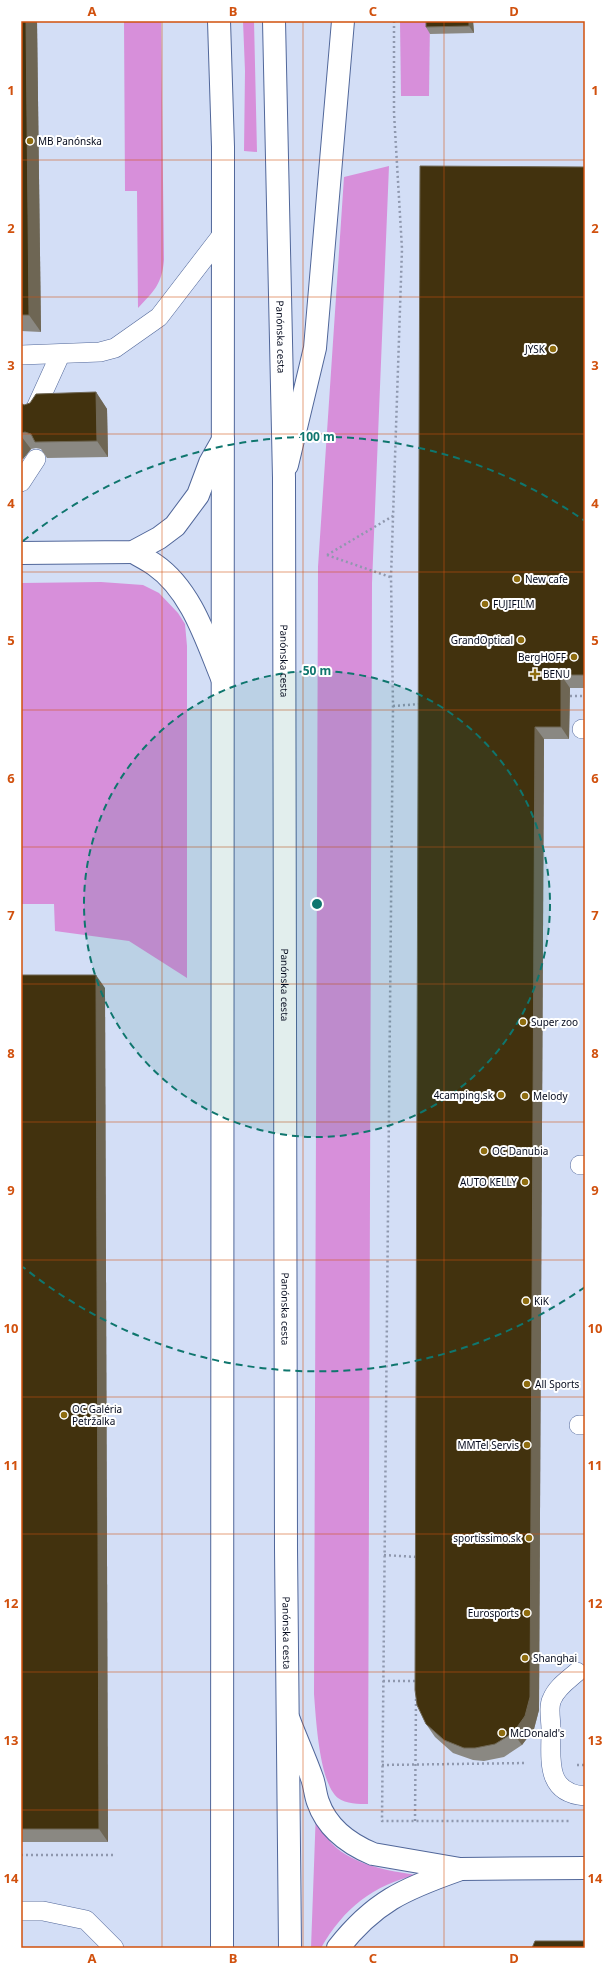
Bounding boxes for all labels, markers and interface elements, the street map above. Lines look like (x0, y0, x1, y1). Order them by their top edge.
text: A (88, 2, 97, 20)
text: B (229, 2, 237, 20)
text: C (369, 2, 377, 20)
text: D (509, 2, 519, 20)
text: 1 (7, 81, 15, 99)
text: 1 (591, 81, 599, 99)
place label: MB Panónska (38, 134, 102, 148)
marker: MB Panónska (25, 136, 35, 146)
text: 2 (7, 219, 15, 237)
text: 2 (591, 219, 599, 237)
street label: Panónska cesta (273, 300, 289, 374)
place label: JYSK (524, 342, 546, 356)
marker: JYSK (548, 344, 558, 354)
text: 3 (7, 356, 15, 374)
text: 3 (591, 356, 599, 374)
text: 100 m (299, 428, 335, 445)
text: 4 (7, 494, 15, 512)
text: 4 (591, 494, 599, 512)
place label: New cafe (525, 572, 568, 586)
marker: New cafe (512, 574, 522, 584)
place label: FUJIFILM (493, 597, 535, 611)
marker: FUJIFILM (480, 599, 490, 609)
street label: Panónska cesta (277, 624, 291, 697)
text: 5 (7, 631, 15, 649)
text: 5 (591, 631, 599, 649)
place label: GrandOptical (451, 633, 513, 647)
marker: GrandOptical (516, 635, 526, 645)
place label: BergHOFF (518, 650, 566, 664)
marker: BergHOFF (569, 652, 579, 662)
text: 50 m (303, 662, 331, 679)
place label: BENU (543, 667, 570, 681)
marker: BENU (530, 669, 540, 679)
text: 6 (7, 769, 15, 787)
text: 6 (591, 769, 599, 787)
centre of rings (310, 897, 324, 911)
text: 7 (7, 906, 15, 924)
text: 7 (591, 906, 599, 924)
street label: Panónska cesta (278, 948, 292, 1021)
place label: Super zoo (531, 1015, 578, 1029)
marker: Super zoo (518, 1017, 528, 1027)
text: 8 (7, 1044, 15, 1062)
text: 8 (591, 1044, 599, 1062)
place label: 4camping.sk (434, 1088, 494, 1102)
place label: Melody (533, 1089, 568, 1103)
marker: 4camping.sk (496, 1090, 506, 1100)
marker: Melody (520, 1091, 530, 1101)
place label: OC Danubia (492, 1144, 548, 1158)
marker: OC Danubia (479, 1146, 489, 1156)
place label: AUTO KELLY (460, 1175, 517, 1189)
marker: AUTO KELLY (520, 1177, 530, 1187)
text: 9 (7, 1181, 15, 1199)
text: 9 (591, 1181, 599, 1199)
street label: Panónska cesta (278, 1272, 293, 1345)
place label: KiK (534, 1294, 550, 1308)
marker: KiK (521, 1296, 531, 1306)
text: 10 (4, 1319, 18, 1337)
text: 10 (588, 1319, 602, 1337)
place label: All Sports (535, 1377, 580, 1391)
marker: All Sports (522, 1379, 532, 1389)
place label: OC Galéria Petržalka (72, 1402, 122, 1428)
marker: OC Galéria Petržalka (59, 1410, 69, 1420)
place label: MMTel Servis (457, 1438, 519, 1452)
marker: MMTel Servis (522, 1440, 532, 1450)
text: 11 (4, 1456, 18, 1474)
text: 11 (588, 1456, 602, 1474)
place label: sportissimo.sk (453, 1531, 522, 1545)
marker: sportissimo.sk (524, 1533, 534, 1543)
text: 12 (4, 1594, 18, 1612)
text: 12 (588, 1594, 602, 1612)
street label: Panónska cesta (279, 1596, 294, 1669)
place label: Eurosports (468, 1606, 519, 1620)
marker: Eurosports (522, 1608, 532, 1618)
place label: Shanghai (533, 1651, 577, 1665)
marker: Shanghai (520, 1653, 530, 1663)
place label: McDonald's (510, 1726, 565, 1740)
marker: McDonald's (497, 1728, 507, 1738)
text: 13 (4, 1731, 18, 1749)
text: 13 (588, 1731, 602, 1749)
text: 14 (4, 1869, 19, 1887)
text: 14 (588, 1869, 603, 1887)
text: A (88, 1949, 97, 1967)
text: B (229, 1949, 237, 1967)
text: C (369, 1949, 377, 1967)
text: D (509, 1949, 519, 1967)

